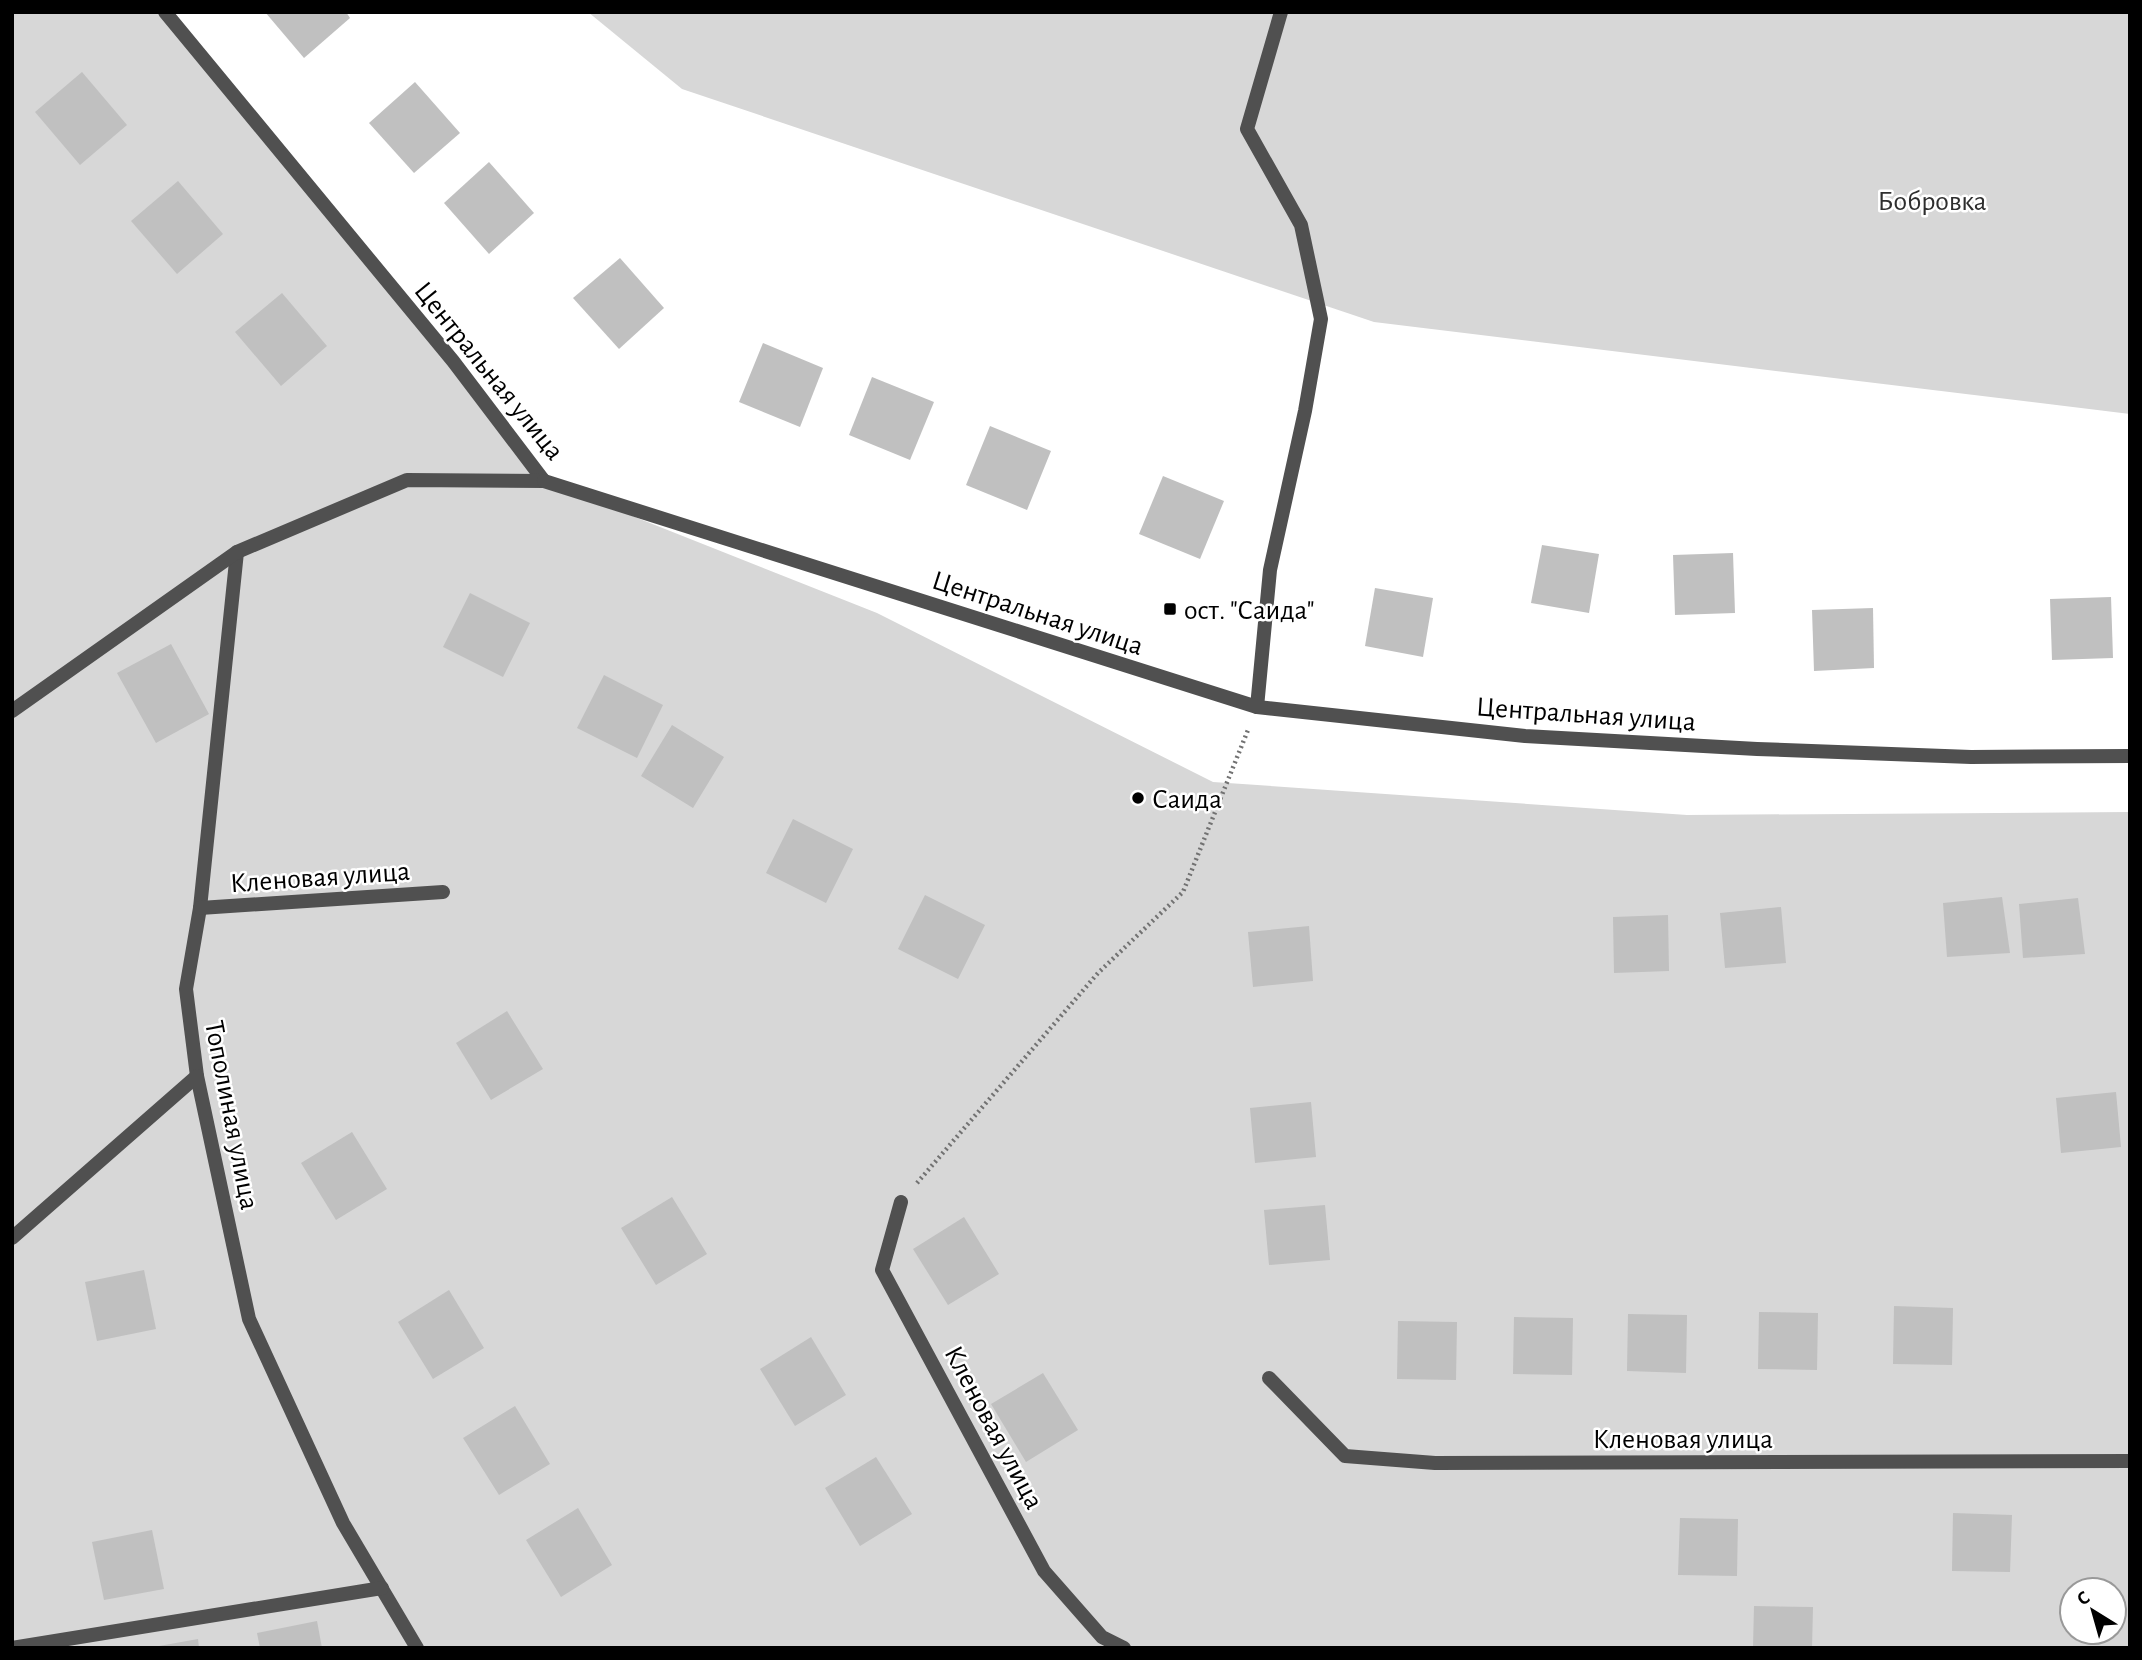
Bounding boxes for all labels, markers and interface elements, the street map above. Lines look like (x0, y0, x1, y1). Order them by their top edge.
park label: Бобровка (1878, 188, 1987, 216)
street label: Центральная улица (408, 277, 569, 466)
street label: Центральная улица (928, 567, 1147, 661)
place label: ост. "Саида" (1184, 597, 1315, 625)
marker: ост. "Саида" (1162, 601, 1178, 617)
street label: Центральная улица (1475, 693, 1697, 737)
place label: Саида (1152, 786, 1222, 814)
marker: Саида (1130, 790, 1146, 806)
street label: Кленовая улица (229, 858, 411, 898)
street label: Тополиная улица (199, 1019, 263, 1212)
street label: Кленовая улица (939, 1342, 1048, 1514)
street label: Кленовая улица (1593, 1426, 1773, 1454)
north arrow (2058, 1576, 2128, 1646)
text: С (2074, 1588, 2094, 1609)

